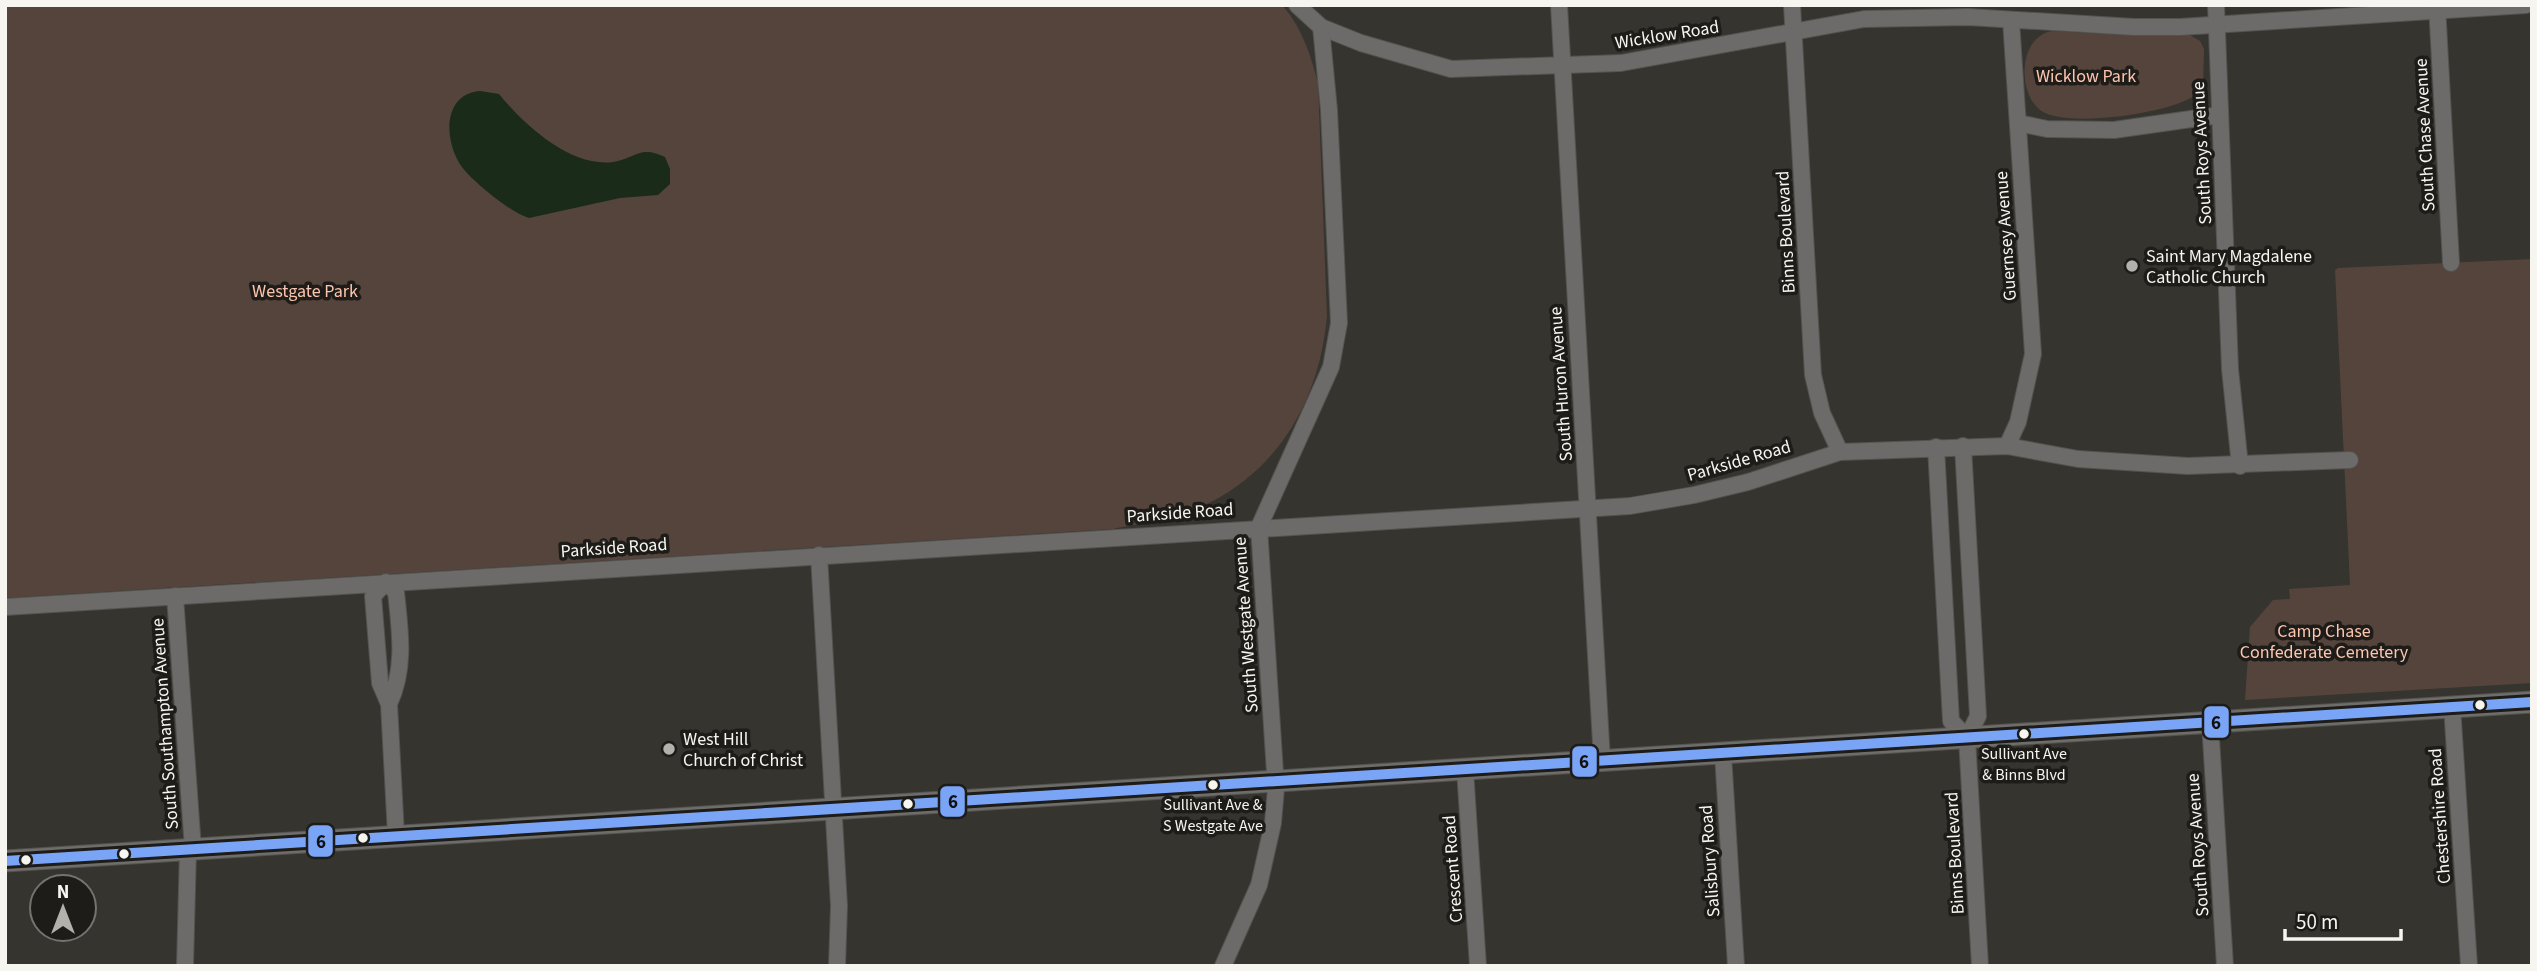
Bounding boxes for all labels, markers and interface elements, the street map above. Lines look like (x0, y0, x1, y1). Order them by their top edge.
street label: Wicklow Road (1613, 14, 1721, 56)
street label: South Chase Avenue (2409, 58, 2441, 212)
park label: Wicklow Park (2036, 64, 2136, 89)
street label: South Roys Avenue (2186, 81, 2218, 225)
street label: Binns Boulevard (1770, 170, 1802, 294)
street label: Guernsey Avenue (1989, 170, 2023, 302)
place label: Saint Mary Magdalene Catholic Church (2146, 244, 2312, 290)
marker: Saint Mary Magdalene Catholic Church (2124, 258, 2140, 274)
park label: Westgate Park (252, 279, 358, 304)
street label: South Huron Avenue (1543, 306, 1579, 462)
street label: Parkside Road (1684, 434, 1794, 488)
street label: Parkside Road (1126, 497, 1234, 529)
street label: Parkside Road (560, 532, 668, 564)
street label: South Westgate Avenue (1227, 536, 1265, 714)
street label: South Southampton Avenue (145, 617, 185, 831)
park label: Camp Chase Confederate Cemetery (2240, 619, 2409, 665)
unlabelled marker (2473, 698, 2487, 712)
line badge: 6 (2203, 705, 2230, 739)
text: 6 (2211, 710, 2221, 737)
place label: West Hill Church of Christ (683, 727, 803, 773)
marker: Sullivant Ave & Binns Blvd (2017, 727, 2031, 741)
marker: West Hill Church of Christ (661, 741, 677, 757)
place label: Sullivant Ave & Binns Blvd (1981, 743, 2067, 786)
line badge: 6 (1571, 745, 1598, 778)
street label: Chestershire Road (2423, 747, 2457, 885)
text: 6 (1579, 749, 1589, 776)
street label: South Roys Avenue (2181, 773, 2215, 917)
marker: Sullivant Ave & S Westgate Ave (1206, 778, 1220, 792)
line badge: 6 (939, 785, 966, 818)
text: 6 (948, 789, 958, 816)
street label: Binns Boulevard (1939, 791, 1971, 915)
place label: Sullivant Ave & S Westgate Ave (1163, 794, 1263, 837)
unlabelled marker (901, 797, 915, 811)
street label: Salisbury Road (1694, 804, 1726, 918)
street label: Crescent Road (1437, 814, 1469, 924)
line badge: 6 (307, 824, 334, 858)
text: 6 (316, 829, 326, 856)
unlabelled marker (356, 831, 370, 845)
unlabelled marker (117, 847, 131, 861)
unlabelled marker (19, 853, 33, 867)
north arrow (28, 873, 98, 943)
text: N (57, 879, 69, 906)
scale bar (2285, 898, 2400, 942)
text: 50 m (2296, 907, 2338, 937)

